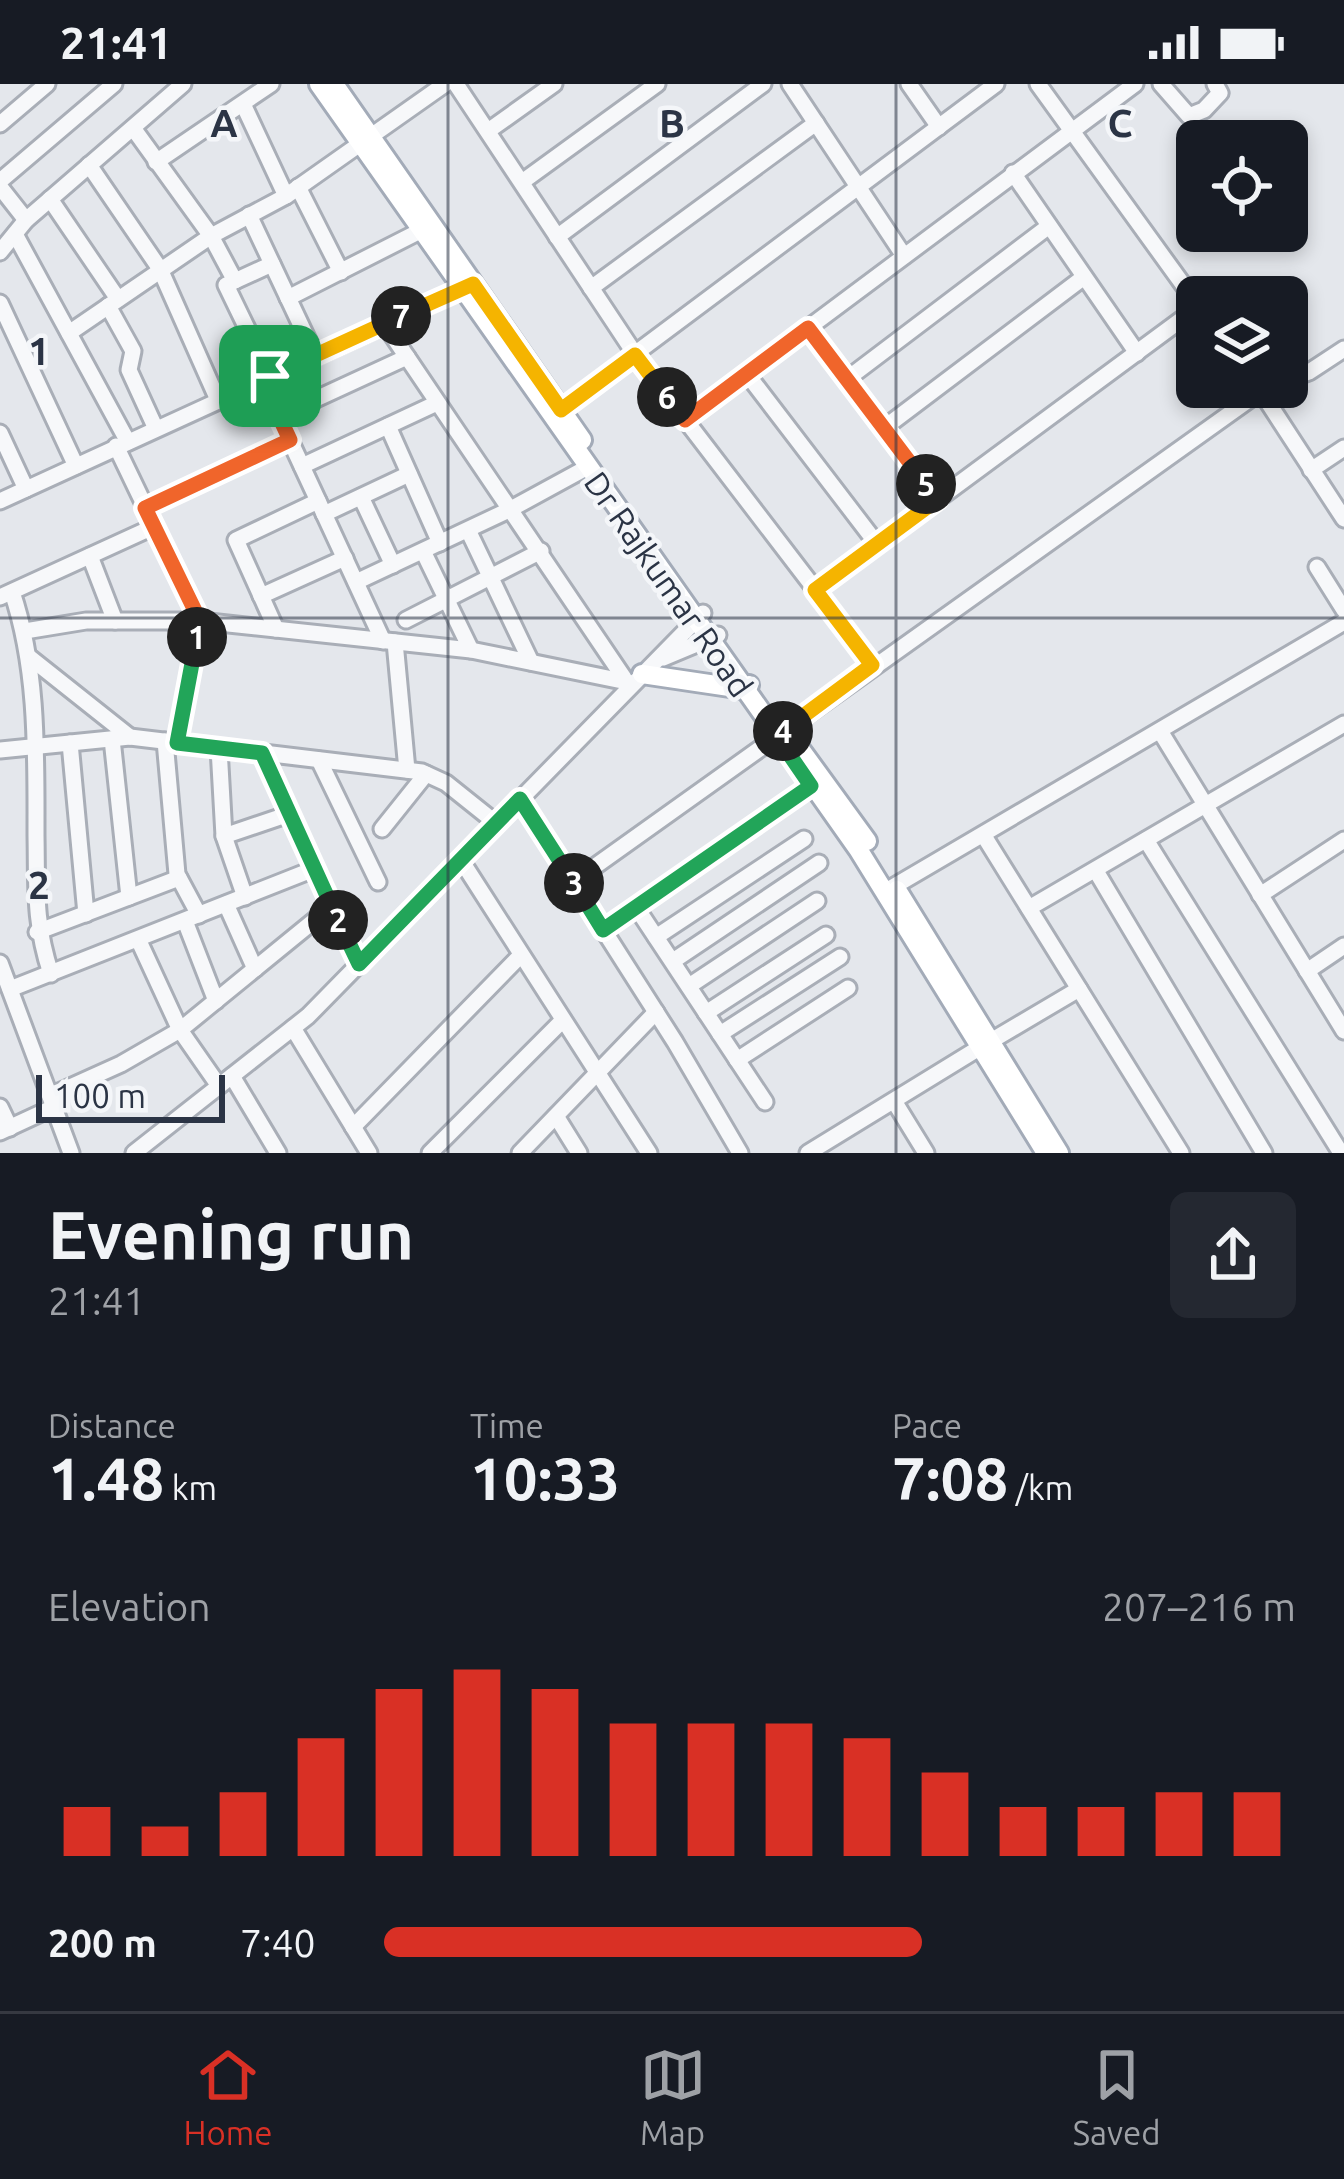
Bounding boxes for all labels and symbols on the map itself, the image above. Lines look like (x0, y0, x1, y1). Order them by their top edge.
text: A (210, 101, 238, 144)
text: B (659, 101, 685, 144)
text: C (1108, 101, 1133, 144)
pin: 7 (371, 286, 431, 346)
pin (219, 325, 321, 427)
text: 1 (28, 329, 50, 372)
pin: 6 (637, 367, 697, 427)
pin: 5 (896, 454, 956, 514)
street label: Dr Rajkumar Road (578, 464, 760, 704)
pin: 1 (167, 607, 227, 667)
pin: 4 (753, 701, 813, 761)
pin: 3 (544, 853, 604, 913)
text: 2 (28, 863, 50, 906)
pin: 2 (308, 890, 368, 950)
scale bar (36, 1069, 225, 1122)

